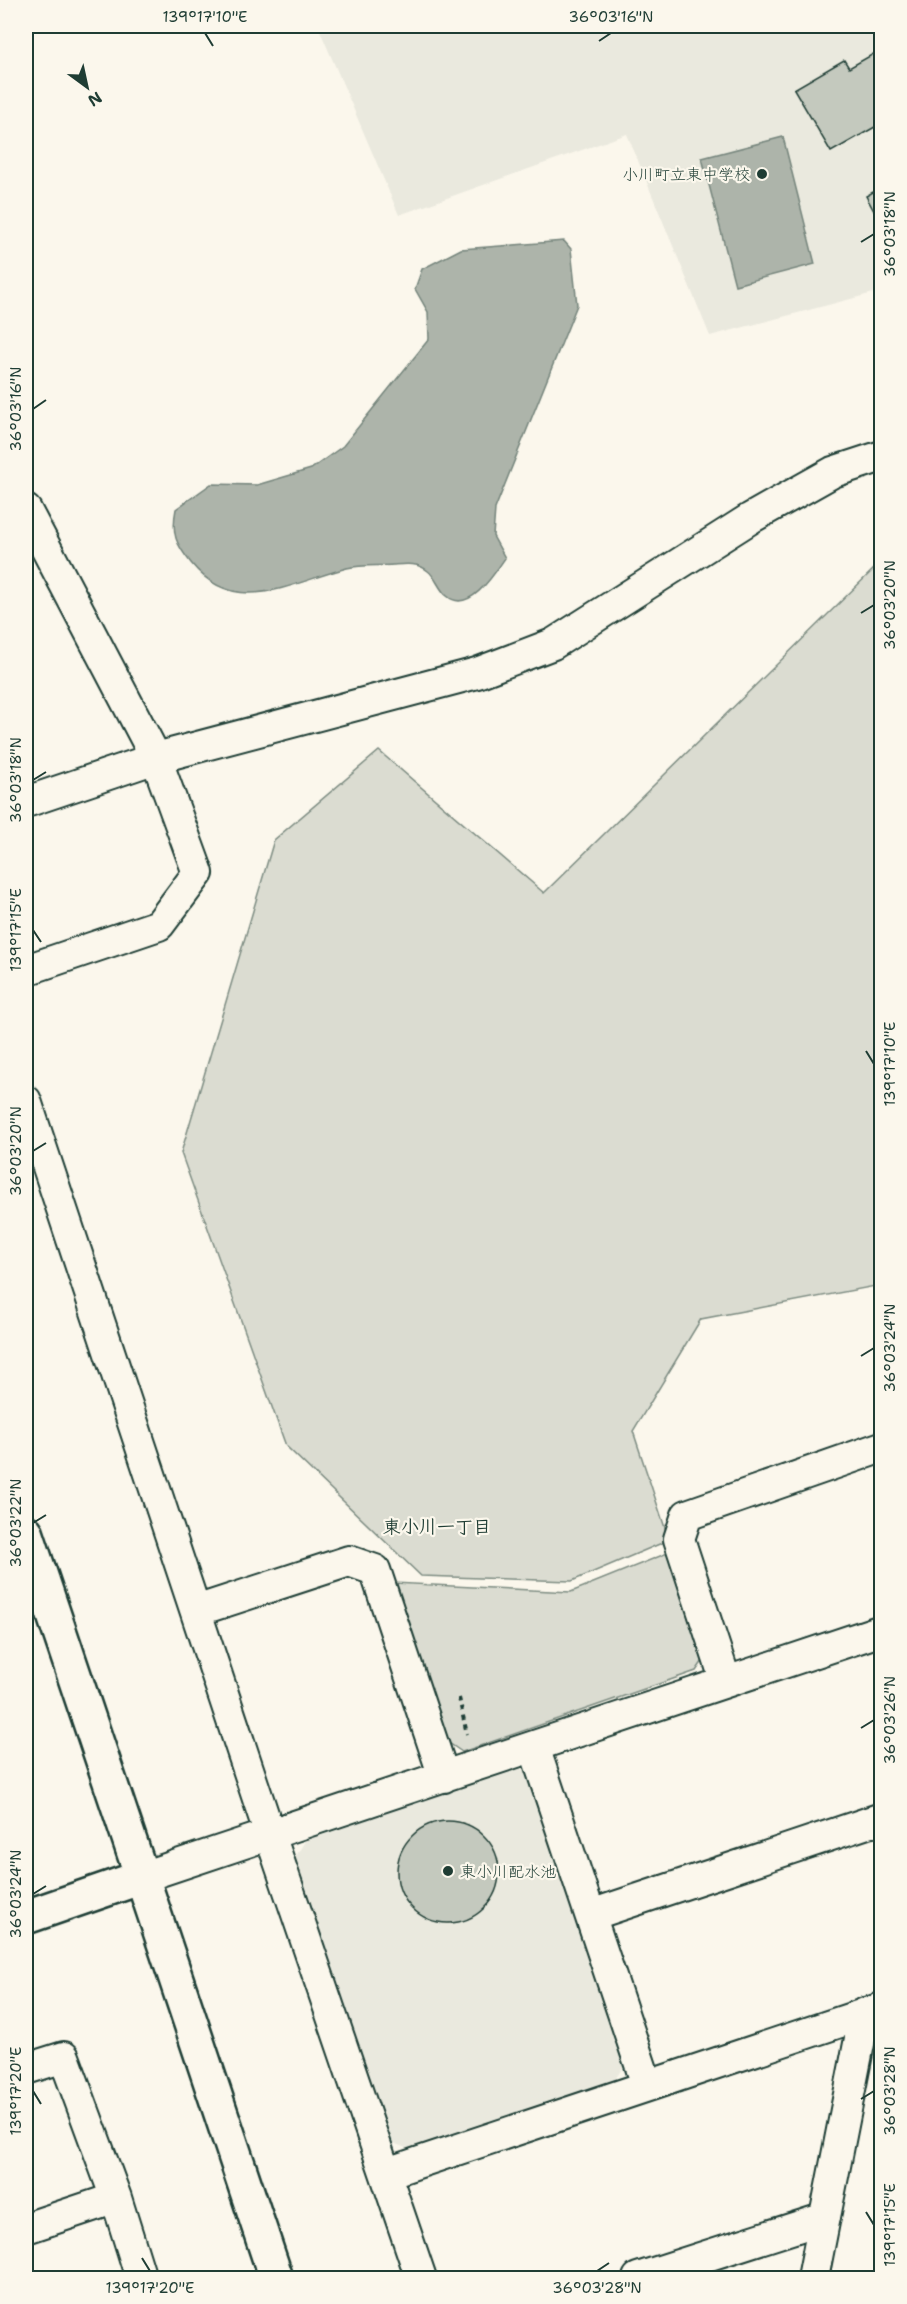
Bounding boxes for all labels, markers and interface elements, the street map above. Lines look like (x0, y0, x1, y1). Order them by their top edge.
text: 139°17'10"E (162, 7, 248, 27)
text: 36°03'16"N (569, 7, 653, 27)
north arrow (57, 57, 117, 117)
text: N (84, 87, 106, 111)
place label: 小川町立東中学校 (622, 164, 750, 185)
marker: 小川町立東中学校 (755, 167, 769, 181)
text: 36°03'18"N (880, 191, 900, 277)
text: 36°03'16"N (6, 367, 26, 451)
text: 36°03'20"N (880, 560, 900, 650)
text: 36°03'18"N (6, 737, 26, 823)
text: 139°17'15"E (6, 888, 26, 972)
text: 139°17'10"E (880, 1021, 900, 1107)
text: 36°03'20"N (6, 1106, 26, 1196)
text: 36°03'24"N (880, 1304, 900, 1392)
text: 36°03'22"N (6, 1478, 26, 1568)
district label: 東小川一丁目 (383, 1515, 491, 1539)
text: 36°03'26"N (880, 1676, 900, 1764)
text: 36°03'24"N (6, 1850, 26, 1938)
place label: 東小川配水池 (460, 1861, 556, 1882)
marker: 東小川配水池 (441, 1864, 455, 1878)
text: 36°03'28"N (880, 2046, 900, 2136)
text: 139°17'20"E (6, 2047, 26, 2135)
text: 139°17'15"E (880, 2183, 900, 2267)
text: 139°17'20"E (106, 2278, 194, 2298)
text: 36°03'28"N (552, 2278, 642, 2298)

